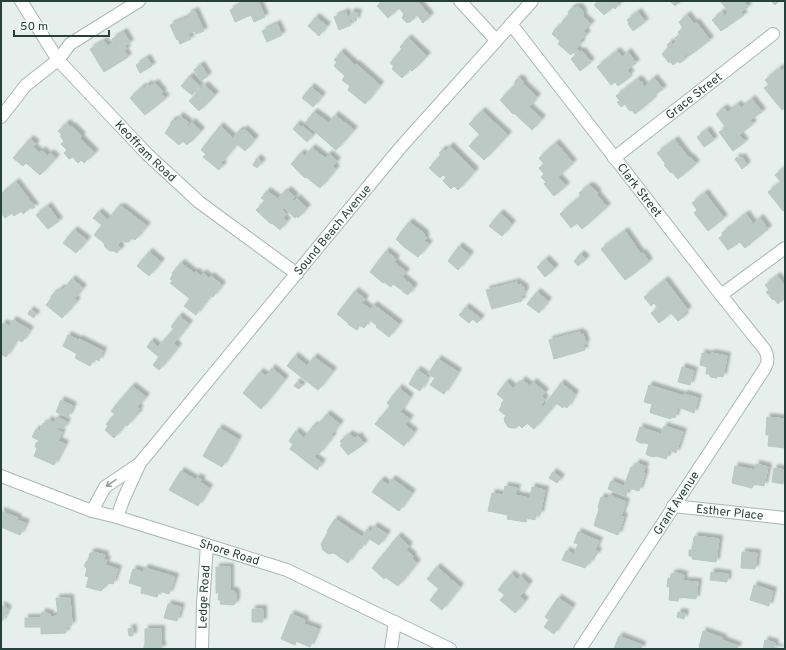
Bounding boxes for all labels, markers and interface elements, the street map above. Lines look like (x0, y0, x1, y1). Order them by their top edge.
scale bar (14, 12, 109, 38)
text: 50 m (20, 19, 48, 35)
street label: Grace Street (663, 70, 726, 124)
street label: Keoffram Road (111, 118, 179, 186)
street label: Clark Street (613, 160, 665, 221)
street label: Sound Beach Avenue (291, 182, 375, 279)
street label: Grant Avenue (650, 469, 703, 538)
one-way arrow (106, 479, 117, 487)
street label: Esther Place (695, 502, 764, 525)
street label: Shore Road (197, 536, 261, 570)
street label: Ledge Road (195, 565, 215, 629)

